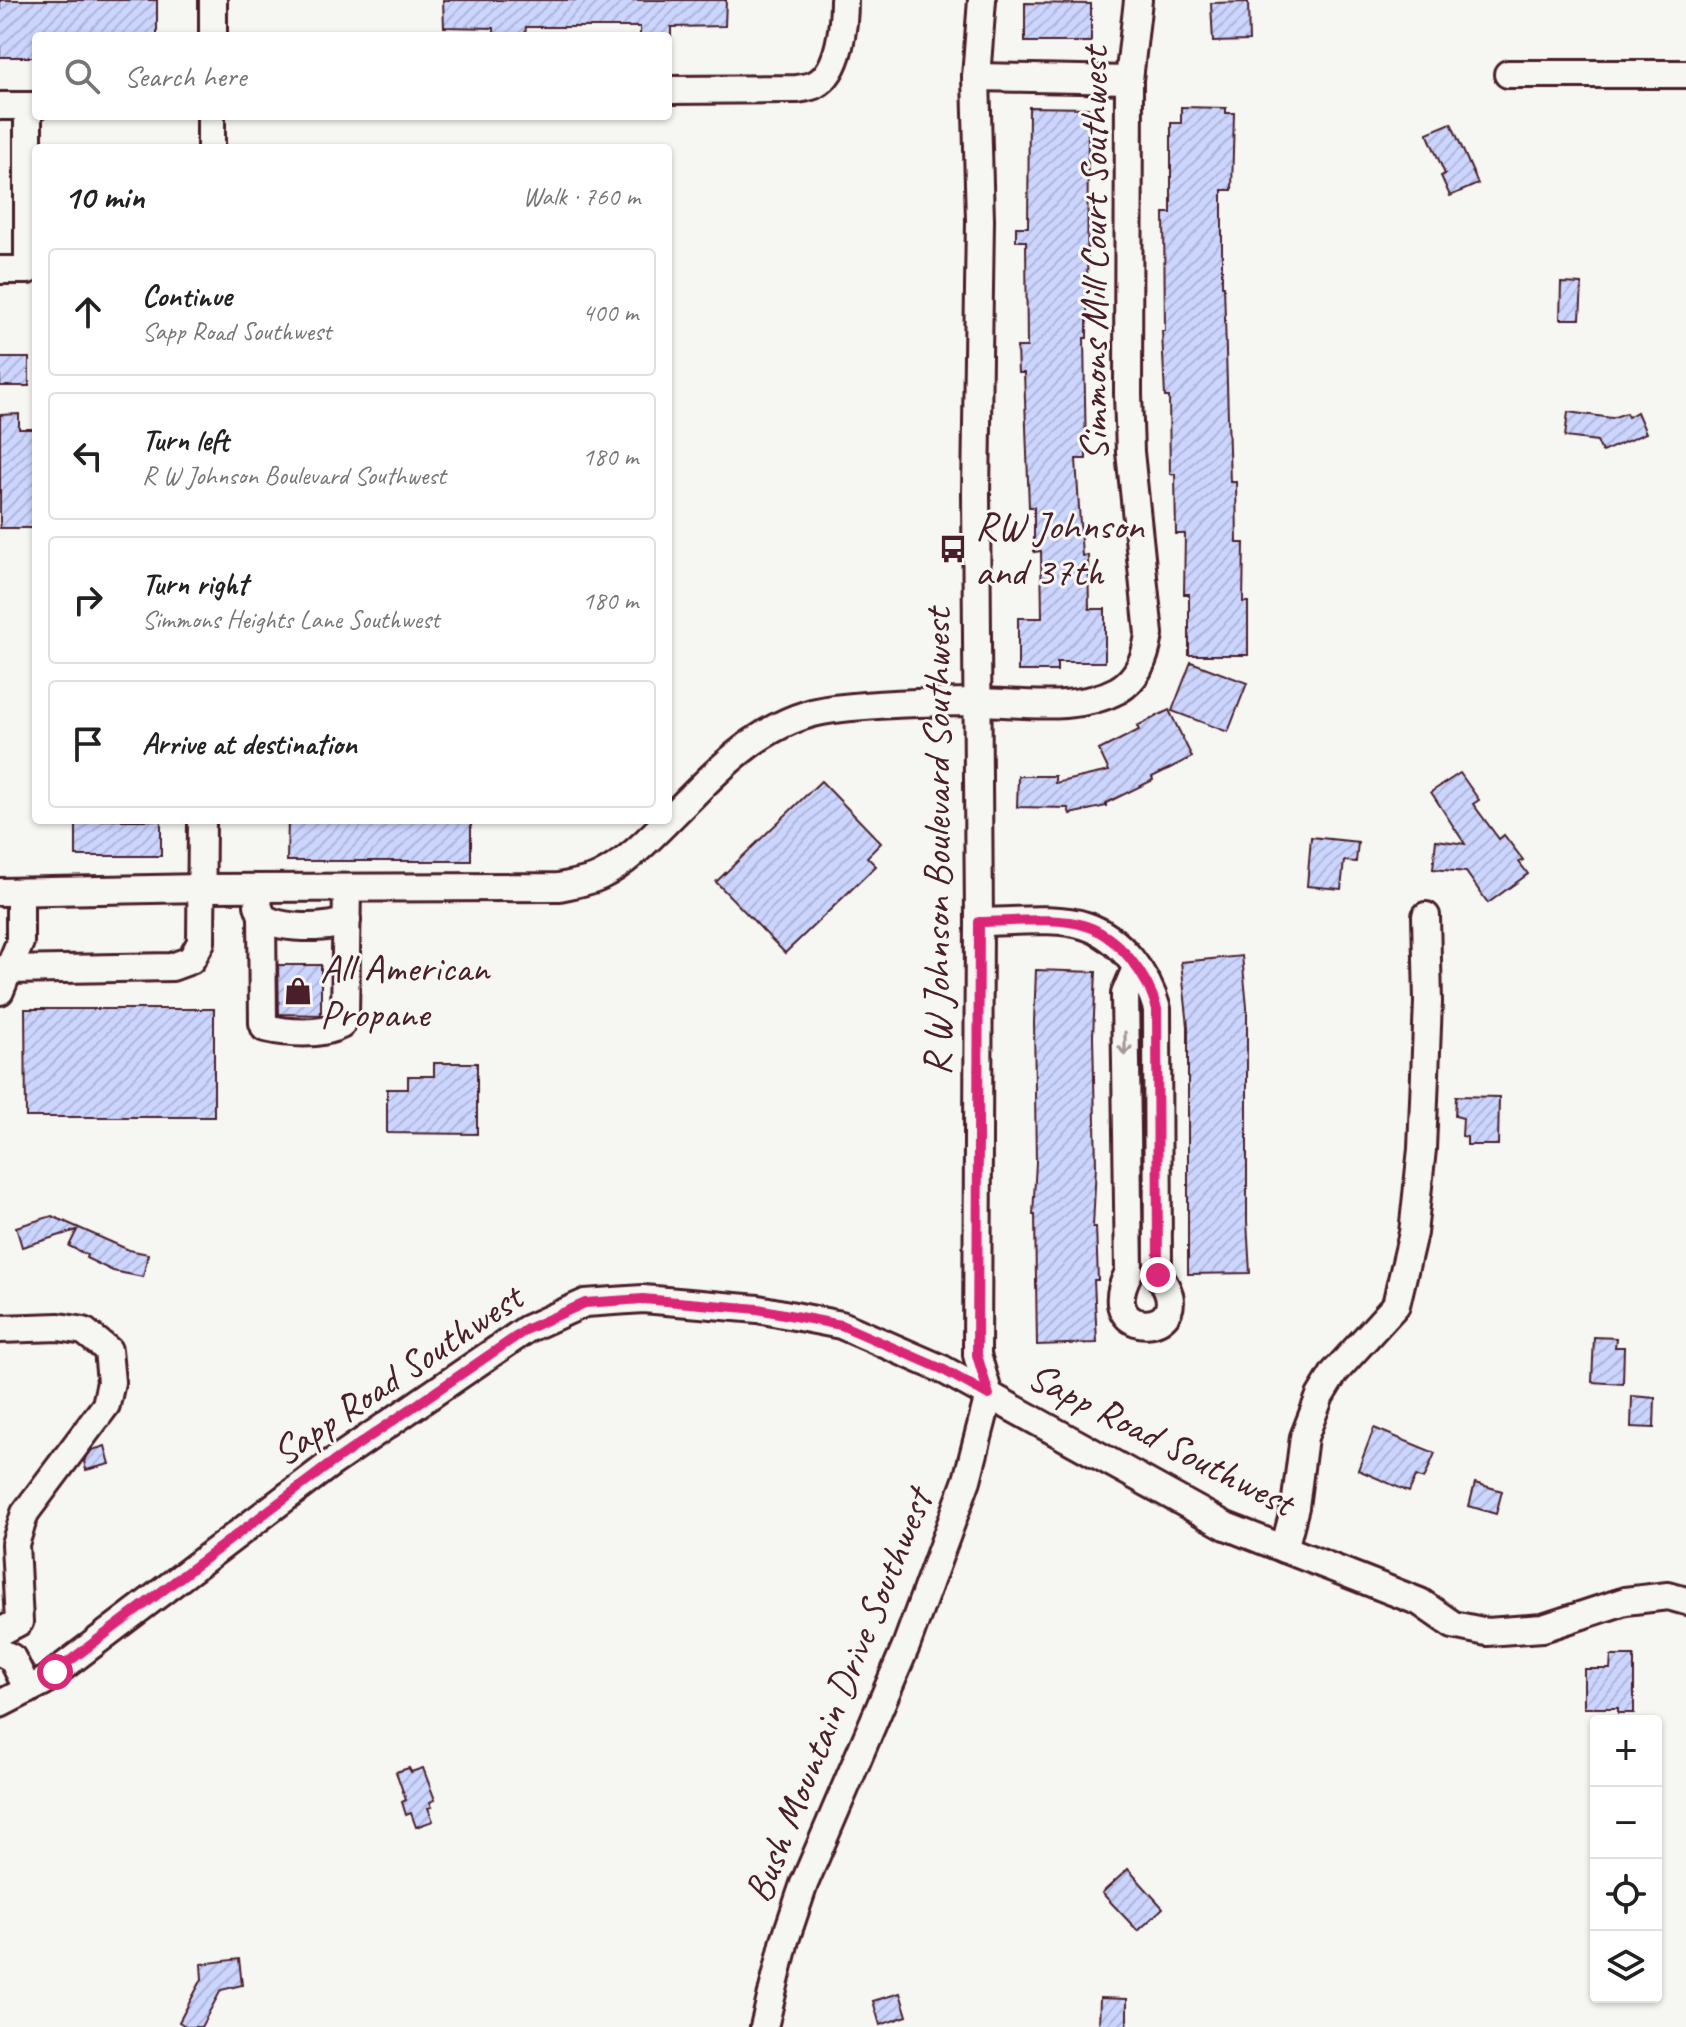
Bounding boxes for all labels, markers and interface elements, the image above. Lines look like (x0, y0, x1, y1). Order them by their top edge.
search box (32, 32, 672, 120)
street label: Simmons Mill Court Southwest (1069, 43, 1119, 461)
icon: search (60, 54, 104, 98)
text: Search here (124, 57, 246, 95)
text: 10 min (64, 175, 144, 218)
text: Walk · 760 m (523, 180, 640, 213)
text: Continue (142, 277, 232, 315)
icon: ahead (66, 290, 110, 334)
text: 400 m (582, 296, 638, 329)
text: Sapp Road Southwest (142, 315, 331, 348)
text: Turn left (142, 421, 229, 459)
icon: left (66, 434, 110, 478)
text: 180 m (582, 440, 638, 473)
text: R W Johnson Boulevard Southwest (142, 459, 446, 492)
place label: RW Johnson and 37th (975, 501, 1145, 597)
bus stop icon: RW Johnson and 37th (938, 534, 968, 564)
text: Turn right (142, 565, 247, 603)
icon: right (66, 578, 110, 622)
text: 180 m (582, 584, 638, 617)
text: Simmons Heights Lane Southwest (142, 603, 439, 636)
street label: R W Johnson Boulevard Southwest (912, 605, 962, 1076)
icon: arrive (66, 722, 110, 766)
text: Arrive at destination (142, 725, 357, 763)
place label: All American Propane (320, 943, 491, 1039)
shop icon: All American Propane (283, 976, 313, 1006)
one-way arrow (1117, 1030, 1133, 1057)
route end (1140, 1257, 1176, 1293)
street label: Sapp Road Southwest (262, 1271, 535, 1477)
street label: Sapp Road Southwest (1020, 1351, 1306, 1529)
street label: Bush Mountain Drive Southwest (732, 1477, 946, 1909)
route start (37, 1654, 73, 1690)
map controls (1590, 1715, 1662, 2003)
button: + (1590, 1715, 1662, 1787)
button: − (1590, 1787, 1662, 1859)
button: locate (1590, 1859, 1662, 1931)
button: layers (1590, 1931, 1662, 2003)

